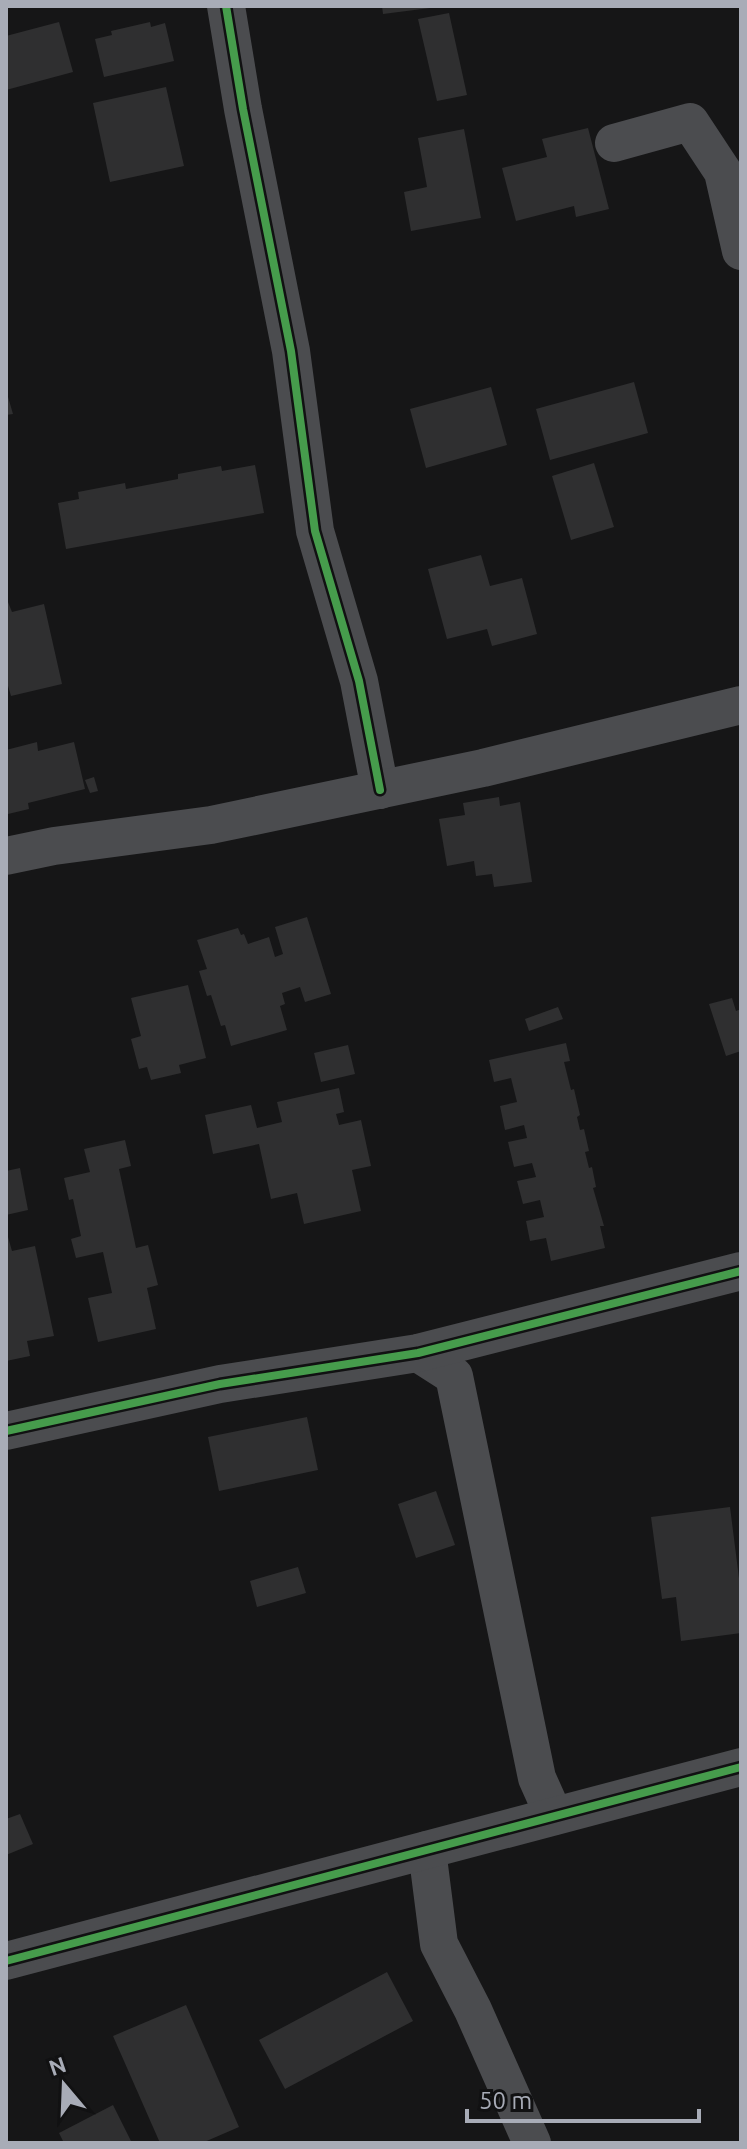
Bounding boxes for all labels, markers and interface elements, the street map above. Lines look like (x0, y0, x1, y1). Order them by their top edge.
north arrow (24, 2045, 104, 2125)
text: N (45, 2051, 69, 2080)
scale bar (467, 2073, 699, 2123)
text: 50 m (479, 2087, 532, 2114)

